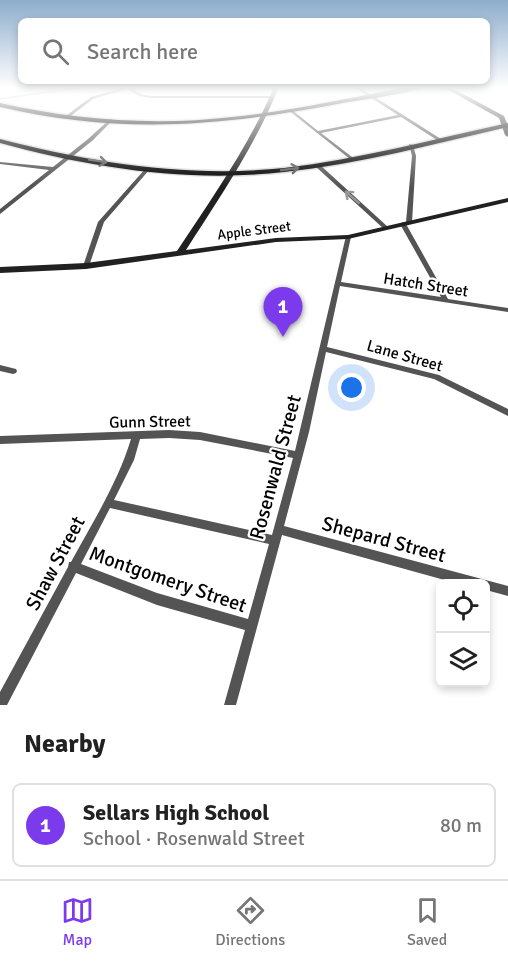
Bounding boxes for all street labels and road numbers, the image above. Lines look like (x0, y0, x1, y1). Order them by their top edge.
street label: Apple Street (216, 218, 292, 243)
street label: Hatch Street (382, 268, 470, 302)
street label: Lane Street (364, 336, 445, 376)
street label: Rosenwald Street (244, 392, 307, 542)
street label: Gunn Street (109, 411, 191, 433)
street label: Shepard Street (319, 511, 448, 568)
street label: Shaw Street (20, 512, 91, 615)
street label: Montgomery Street (86, 541, 250, 618)

